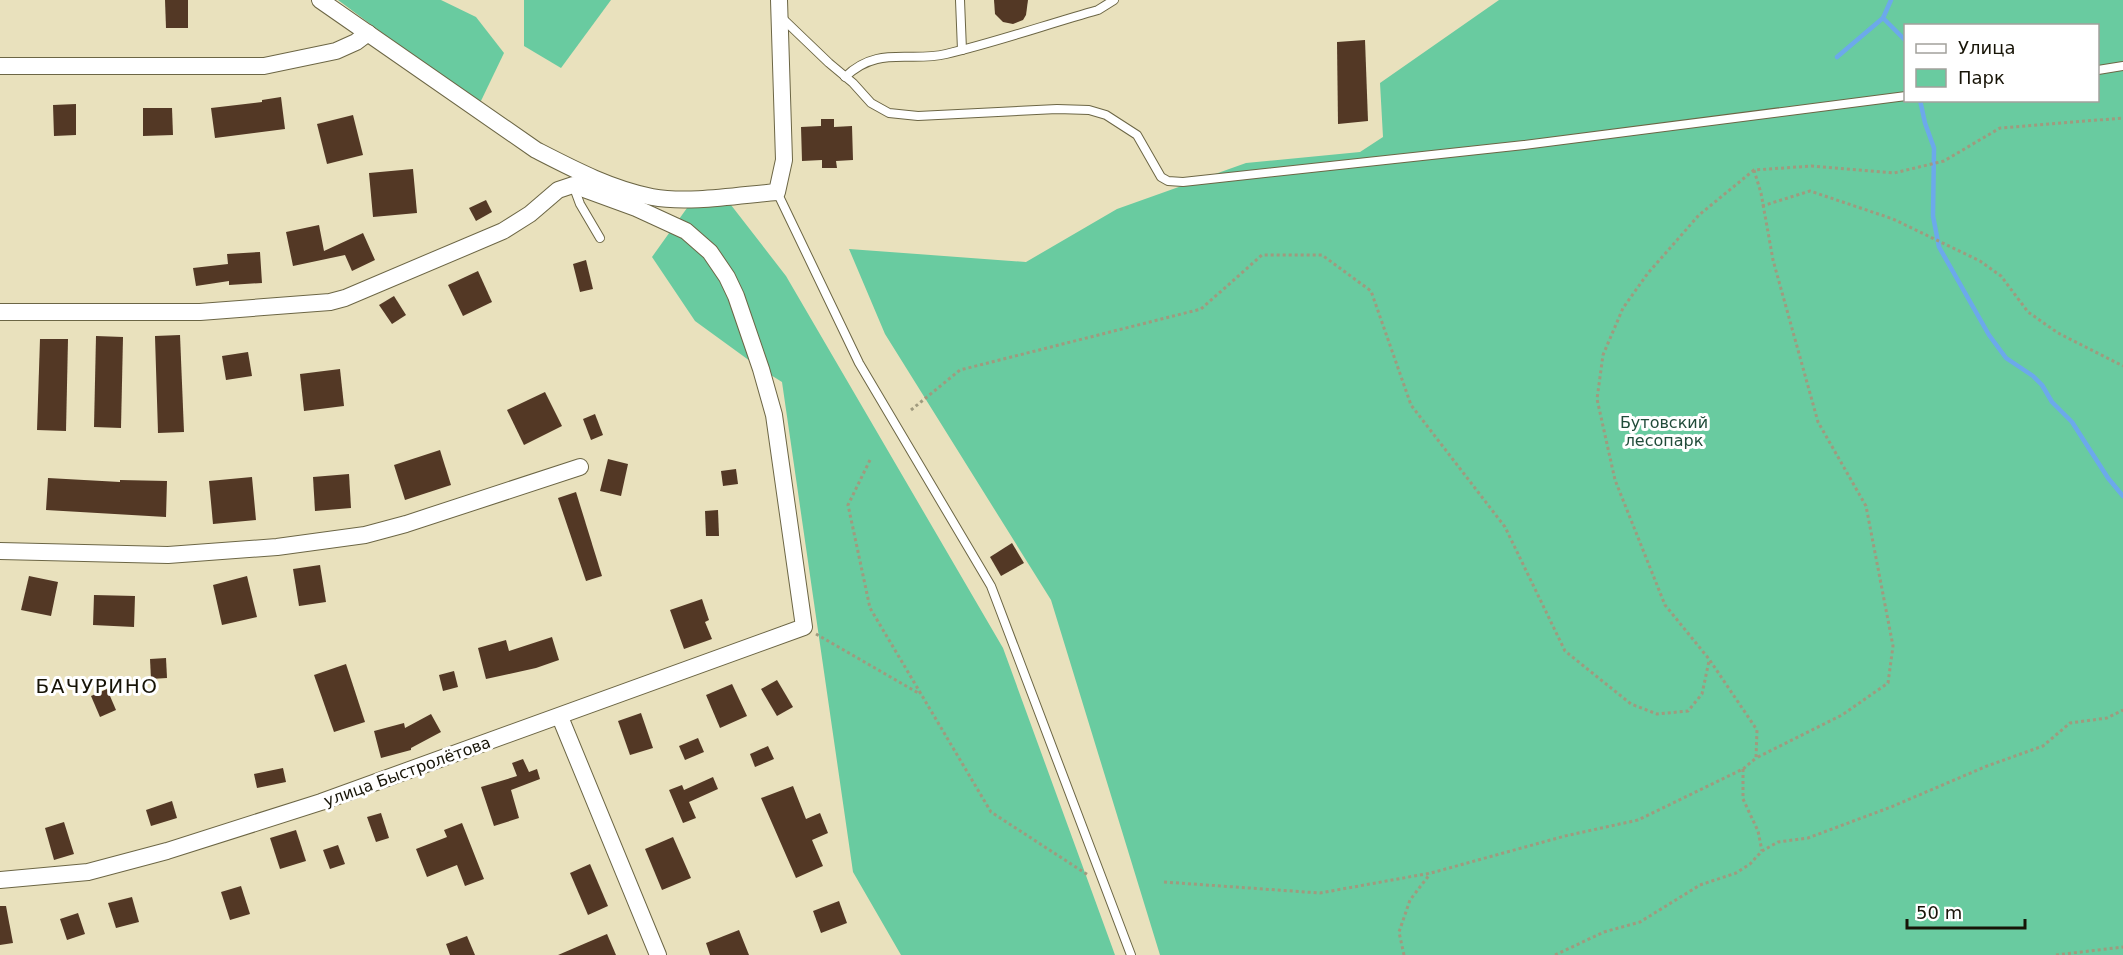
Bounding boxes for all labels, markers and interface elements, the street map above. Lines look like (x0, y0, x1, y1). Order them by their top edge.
legend (1904, 24, 2099, 102)
text: Улица (1958, 37, 2015, 58)
text: Парк (1958, 67, 2005, 88)
park label: Бутовский лесопарк (1620, 413, 1708, 450)
district label: БАЧУРИНО (35, 674, 159, 698)
street label: улица Быстролётова (321, 732, 493, 810)
scale bar (1907, 892, 2026, 930)
text: 50 m (1916, 902, 1962, 923)

